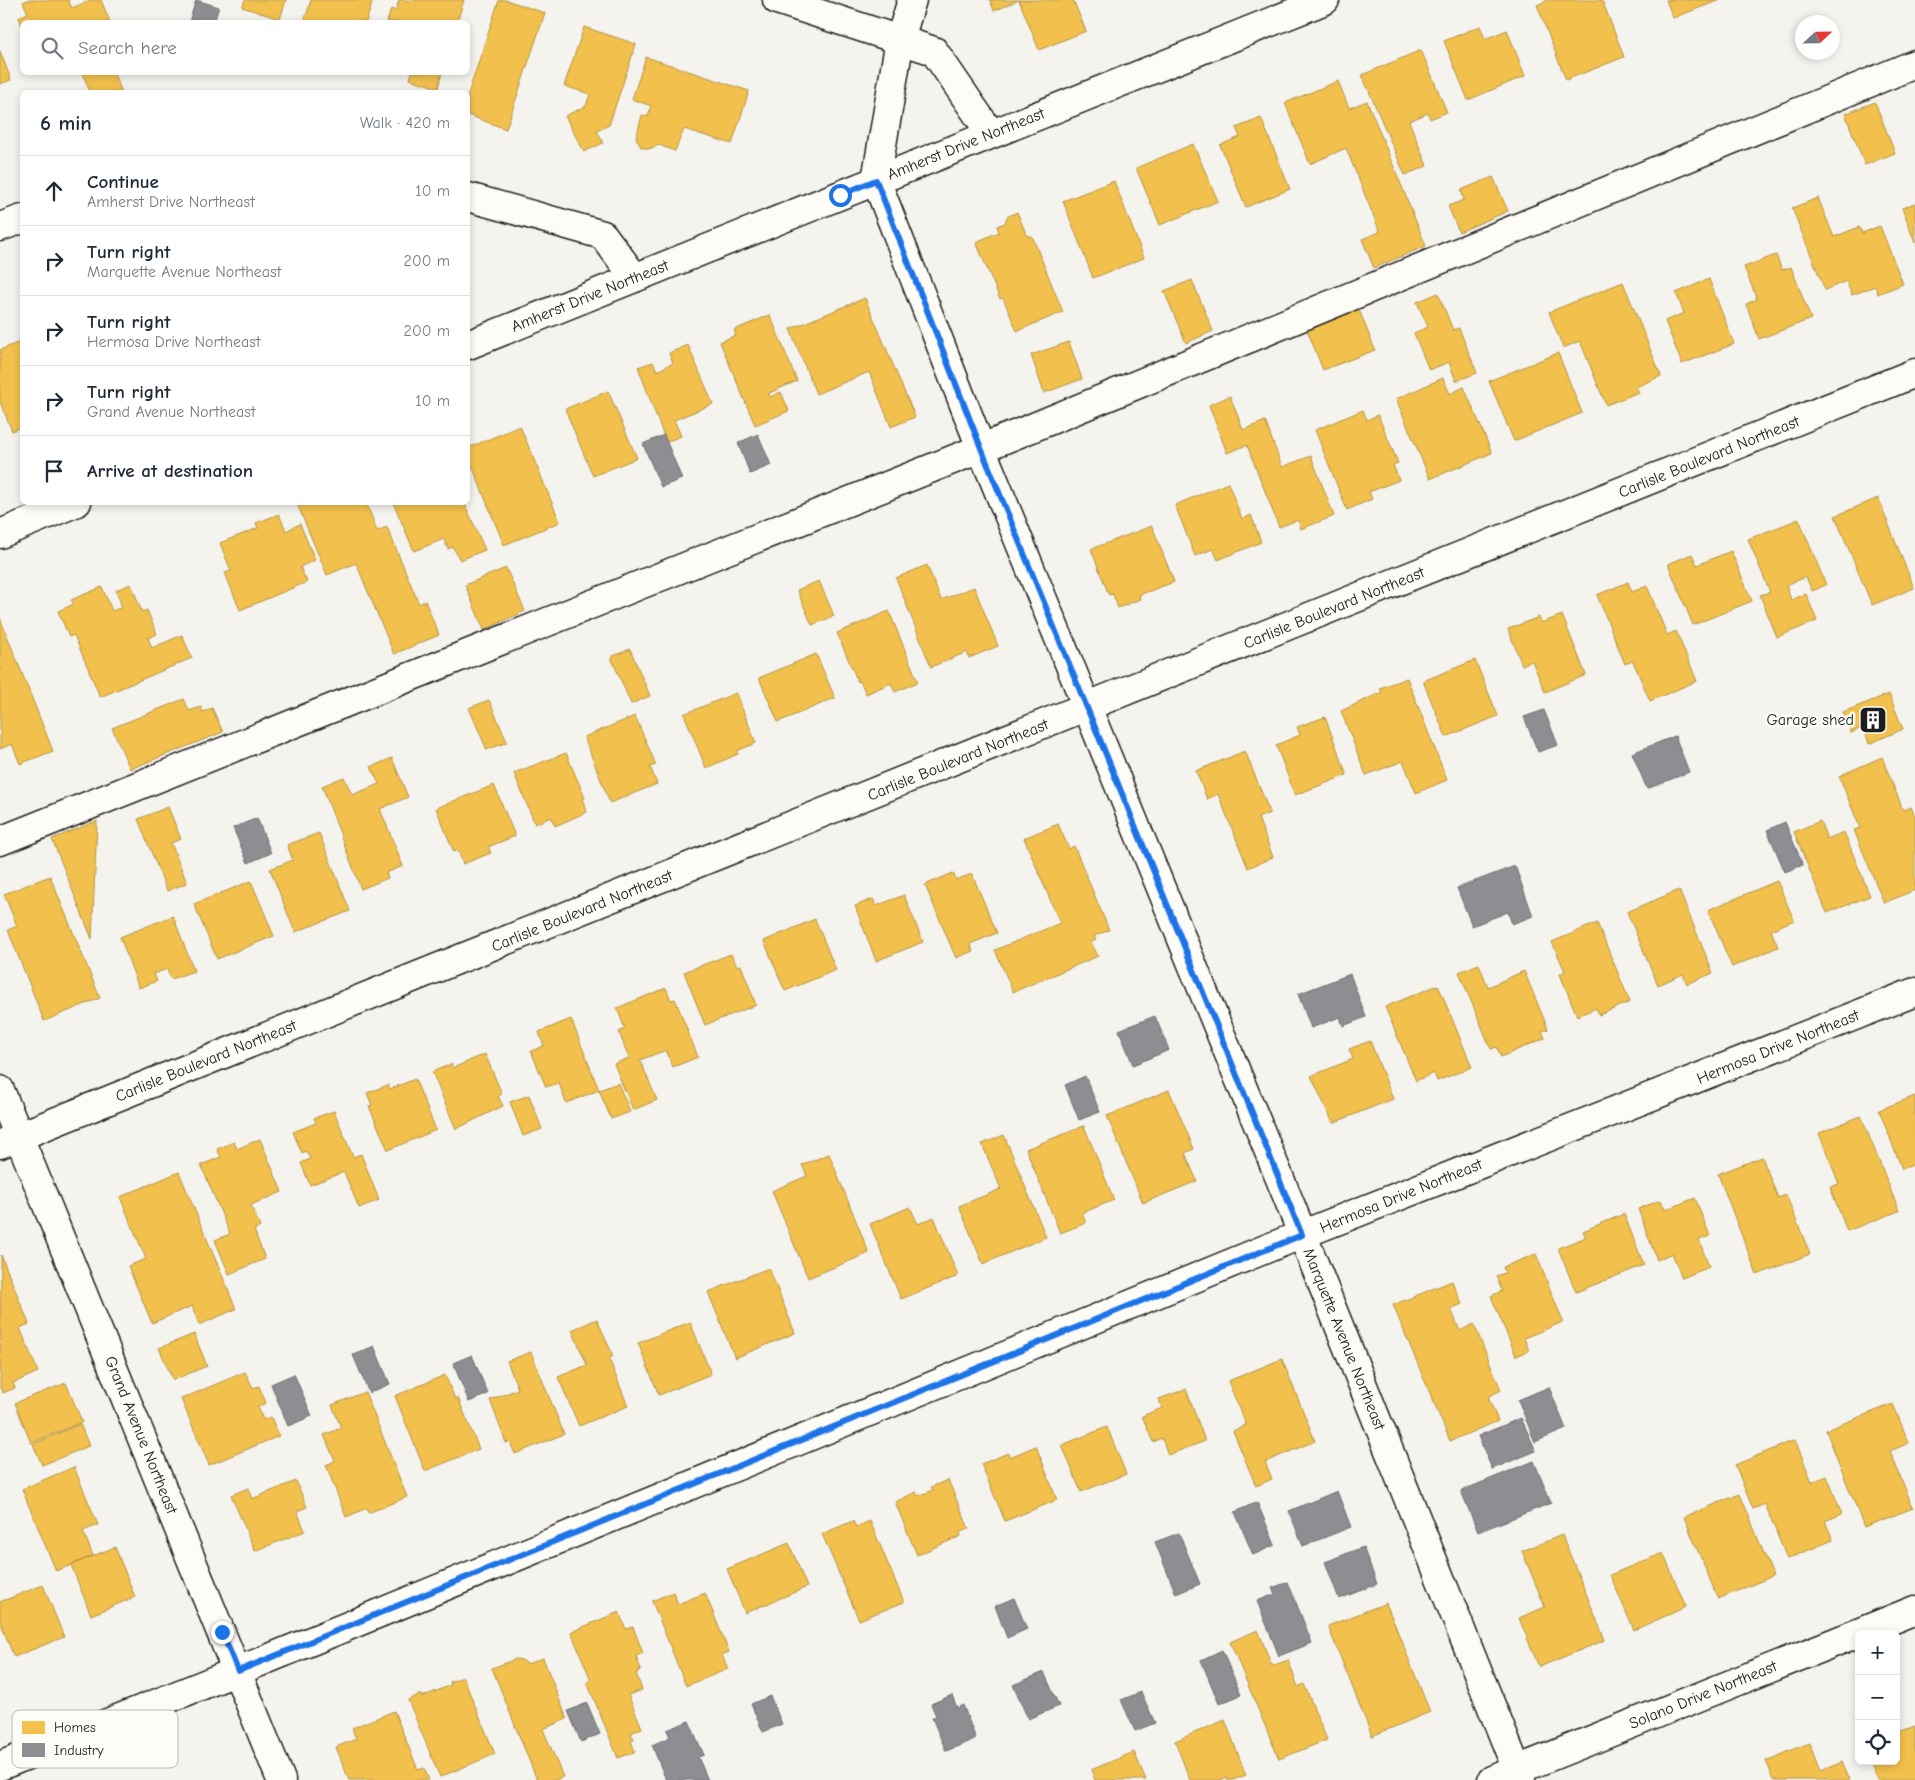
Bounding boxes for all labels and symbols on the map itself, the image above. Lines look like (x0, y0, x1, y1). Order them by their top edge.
north arrow (1795, 15, 1840, 60)
street label: Amherst Drive Northeast (885, 104, 1048, 184)
route start (829, 184, 852, 207)
street label: Amherst Drive Northeast (509, 256, 672, 336)
street label: Carlisle Boulevard Northeast (1616, 412, 1802, 502)
street label: Carlisle Boulevard Northeast (1241, 563, 1427, 653)
building icon: Garage shed (1858, 705, 1888, 735)
place label: Garage shed (1766, 711, 1854, 729)
street label: Carlisle Boulevard Northeast (865, 715, 1051, 805)
street label: Carlisle Boulevard Northeast (489, 866, 675, 956)
street label: Hermosa Drive Northeast (1694, 1006, 1862, 1088)
street label: Carlisle Boulevard Northeast (113, 1016, 299, 1106)
street label: Hermosa Drive Northeast (1317, 1155, 1485, 1237)
street label: Marquette Avenue Northeast (1299, 1246, 1389, 1433)
street label: Grand Avenue Northeast (101, 1354, 181, 1517)
route end (211, 1621, 234, 1644)
street label: Solano Drive Northeast (1627, 1657, 1780, 1733)
legend (12, 1710, 178, 1768)
text: Homes (54, 1719, 96, 1736)
text: Industry (54, 1742, 104, 1759)

